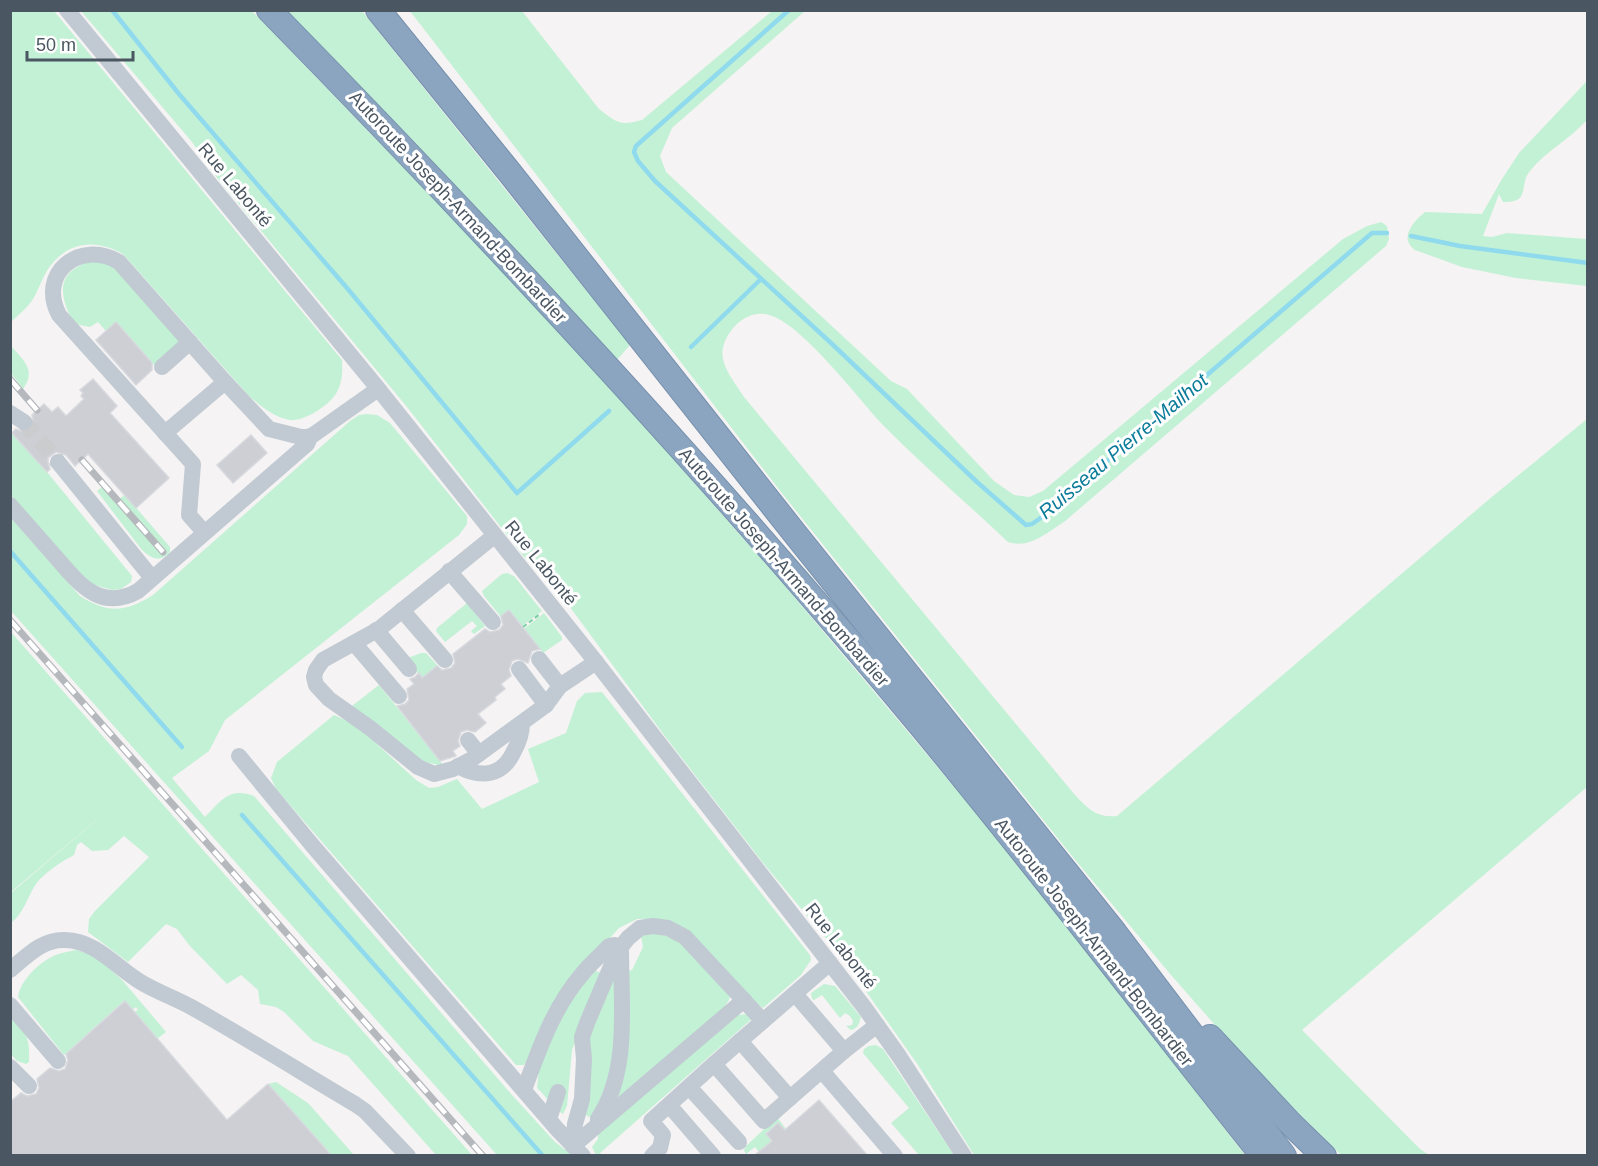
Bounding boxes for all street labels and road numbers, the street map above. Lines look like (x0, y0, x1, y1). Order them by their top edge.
street label: Autoroute Joseph-Armand-Bombardier (345, 87, 571, 327)
street label: Rue Labonté (194, 139, 276, 231)
street label: Autoroute Joseph-Armand-Bombardier (675, 444, 893, 690)
street label: Rue Labonté (501, 517, 581, 609)
street label: Autoroute Joseph-Armand-Bombardier (991, 814, 1197, 1070)
street label: Rue Labonté (801, 899, 881, 993)

